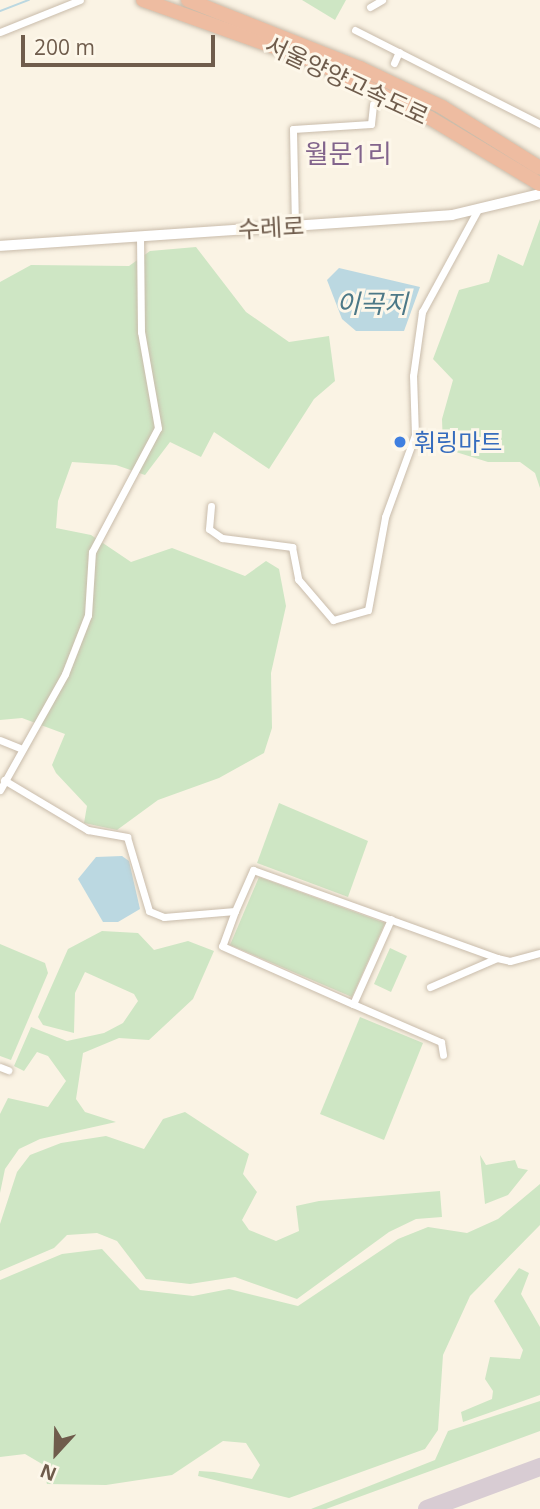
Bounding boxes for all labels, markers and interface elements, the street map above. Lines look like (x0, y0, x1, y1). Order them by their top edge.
scale bar (24, 21, 219, 65)
street label: 서울양양고속도로 (261, 30, 433, 130)
text: 200 m (34, 33, 95, 61)
district label: 월문1리 (305, 138, 391, 170)
street label: 수레로 (237, 211, 305, 243)
water label: 이곡지 (336, 288, 408, 320)
place label: 훠링마트 (414, 428, 502, 456)
marker: 훠링마트 (392, 434, 408, 450)
north arrow (21, 1418, 91, 1488)
text: N (36, 1458, 60, 1487)

